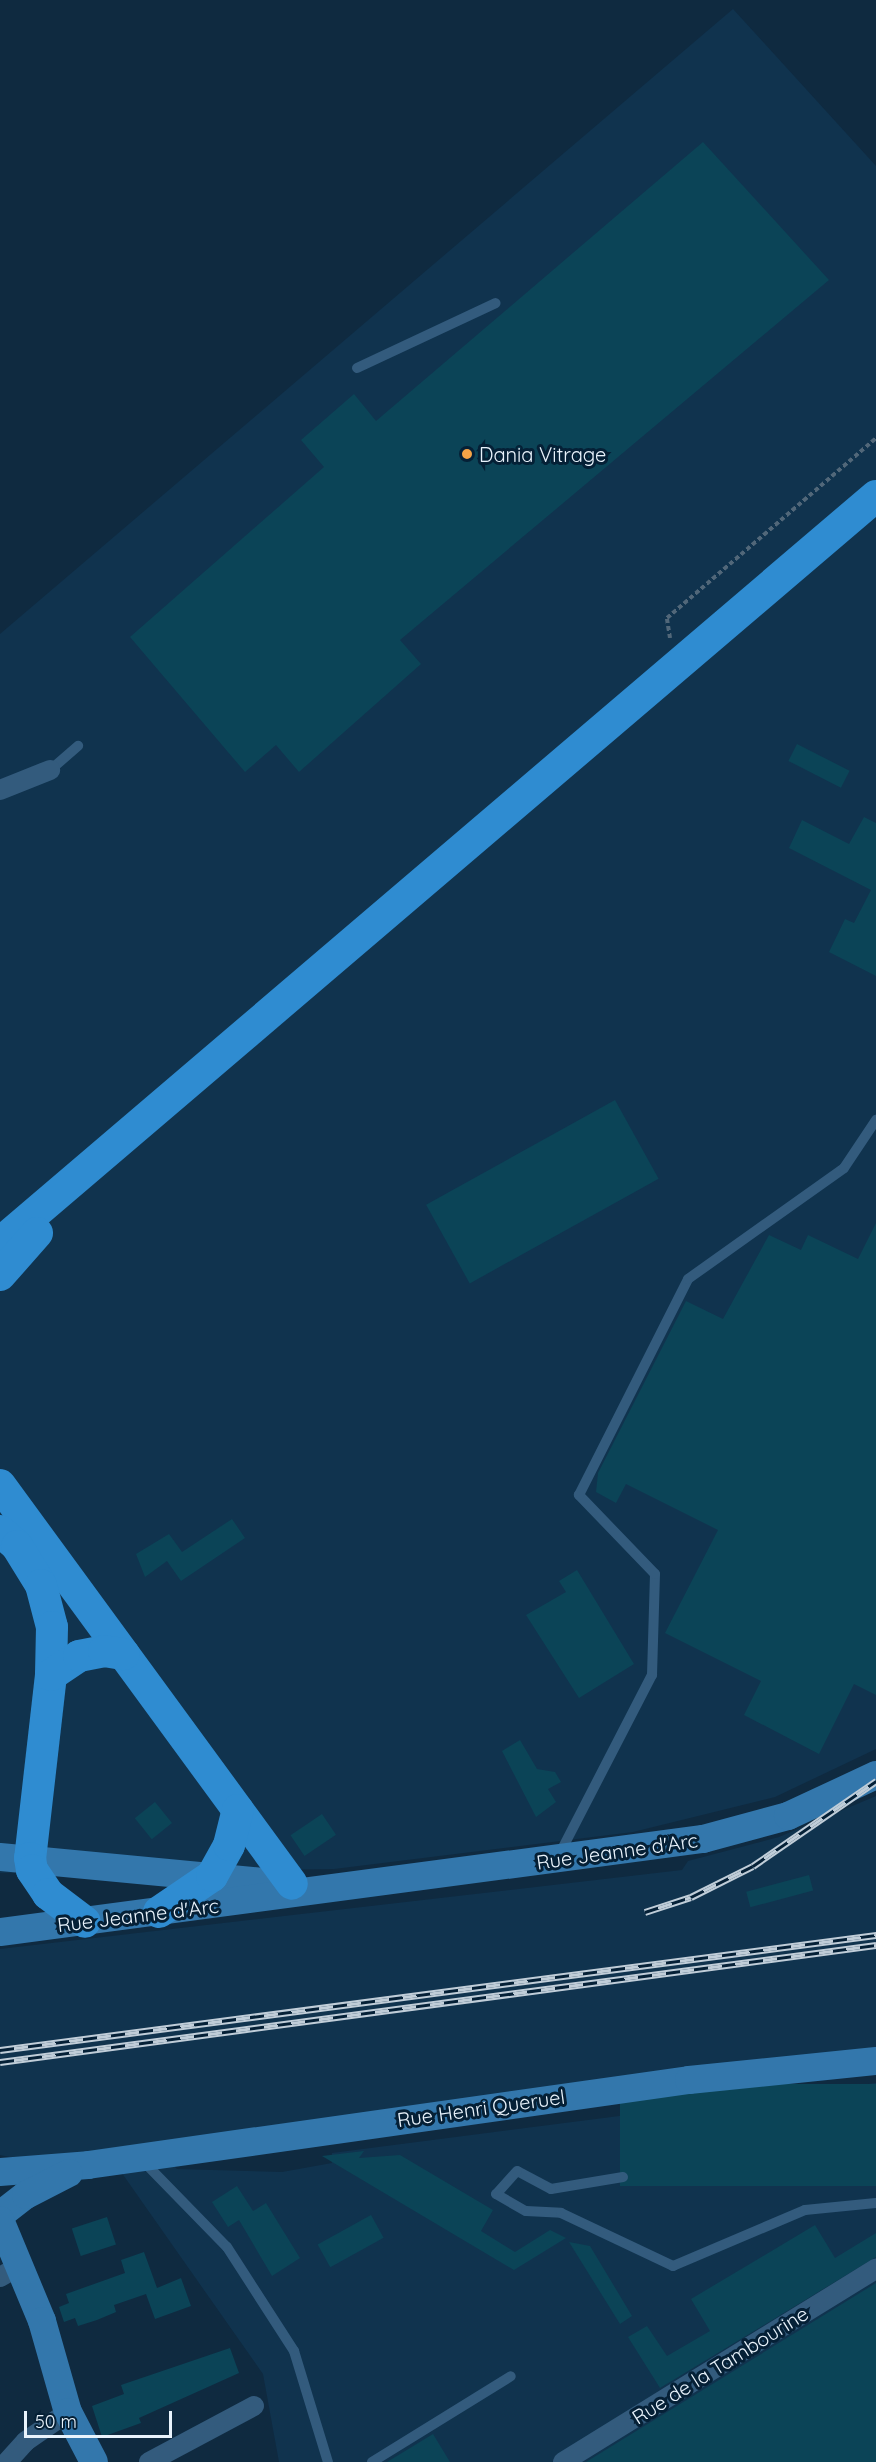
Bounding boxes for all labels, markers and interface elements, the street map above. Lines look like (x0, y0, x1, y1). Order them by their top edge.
place label: Dania Vitrage (479, 442, 606, 466)
marker: Dania Vitrage (460, 447, 474, 461)
street label: Rue Jeanne d'Arc (535, 1828, 699, 1874)
street label: Rue Jeanne d'Arc (56, 1893, 220, 1937)
street label: Rue Henri Queruel (396, 2084, 566, 2132)
street label: Rue de la Tambourine (627, 2301, 813, 2429)
scale bar (27, 2399, 176, 2437)
text: 50 m (35, 2410, 77, 2433)

